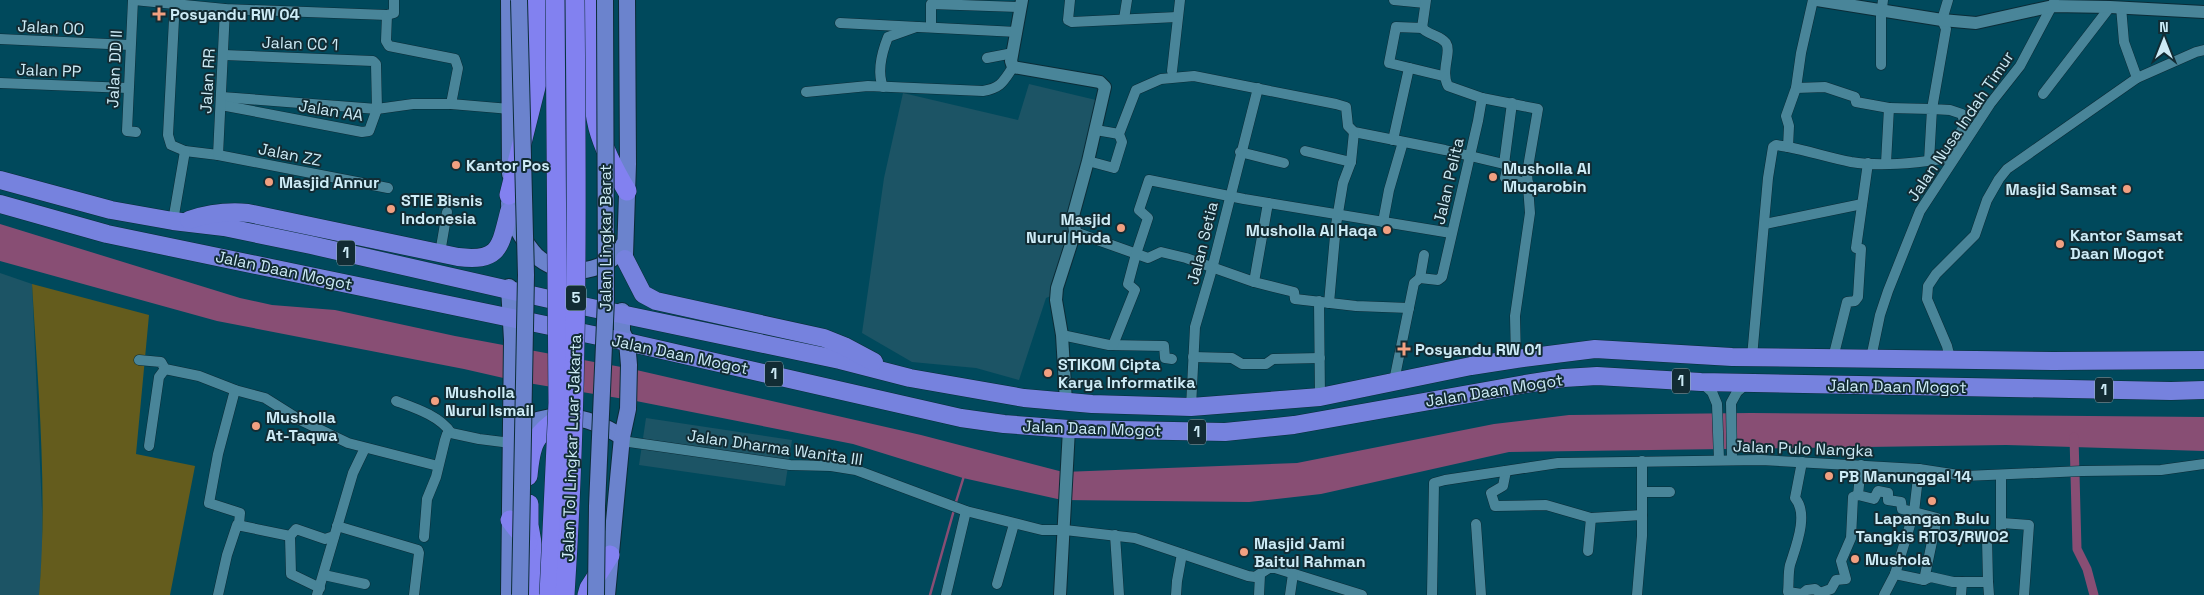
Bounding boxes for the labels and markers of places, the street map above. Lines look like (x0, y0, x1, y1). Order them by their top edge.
place label: Posyandu RW 04 (170, 4, 300, 25)
marker: Posyandu RW 04 (152, 7, 166, 21)
place label: Kantor Pos (466, 155, 550, 176)
place label: Musholla Al Muqarobin (1503, 158, 1591, 197)
marker: Kantor Pos (450, 159, 462, 171)
marker: Musholla Al Muqarobin (1487, 171, 1499, 183)
place label: Masjid Annur (279, 172, 379, 193)
marker: Masjid Annur (263, 176, 275, 188)
place label: Masjid Samsat (2006, 179, 2117, 200)
marker: Masjid Samsat (2121, 183, 2133, 195)
place label: STIE Bisnis Indonesia (401, 190, 483, 229)
marker: STIE Bisnis Indonesia (385, 203, 397, 215)
place label: Masjid Nurul Huda (1026, 209, 1111, 248)
place label: Musholla Al Haqa (1246, 220, 1377, 241)
marker: Masjid Nurul Huda (1115, 222, 1127, 234)
marker: Musholla Al Haqa (1381, 224, 1393, 236)
place label: Kantor Samsat Daan Mogot (2070, 225, 2183, 264)
marker: Kantor Samsat Daan Mogot (2054, 238, 2066, 250)
place label: Posyandu RW 01 (1415, 339, 1542, 360)
marker: Posyandu RW 01 (1397, 342, 1411, 356)
place label: STIKOM Cipta Karya Informatika (1058, 354, 1195, 393)
marker: STIKOM Cipta Karya Informatika (1042, 367, 1054, 379)
place label: Musholla Nurul Ismail (445, 382, 534, 421)
marker: Musholla Nurul Ismail (429, 395, 441, 407)
place label: Musholla At-Taqwa (266, 407, 338, 446)
marker: Musholla At-Taqwa (250, 420, 262, 432)
place label: PB Manunggal 14 (1839, 466, 1971, 487)
marker: PB Manunggal 14 (1823, 470, 1835, 482)
marker: Lapangan Bulu Tangkis RT03/RW02 (1926, 495, 1938, 507)
place label: Lapangan Bulu Tangkis RT03/RW02 (1855, 508, 2009, 547)
place label: Masjid Jami Baitul Rahman (1254, 533, 1366, 572)
marker: Masjid Jami Baitul Rahman (1238, 546, 1250, 558)
place label: Mushola (1865, 549, 1931, 570)
marker: Mushola (1849, 553, 1861, 565)

